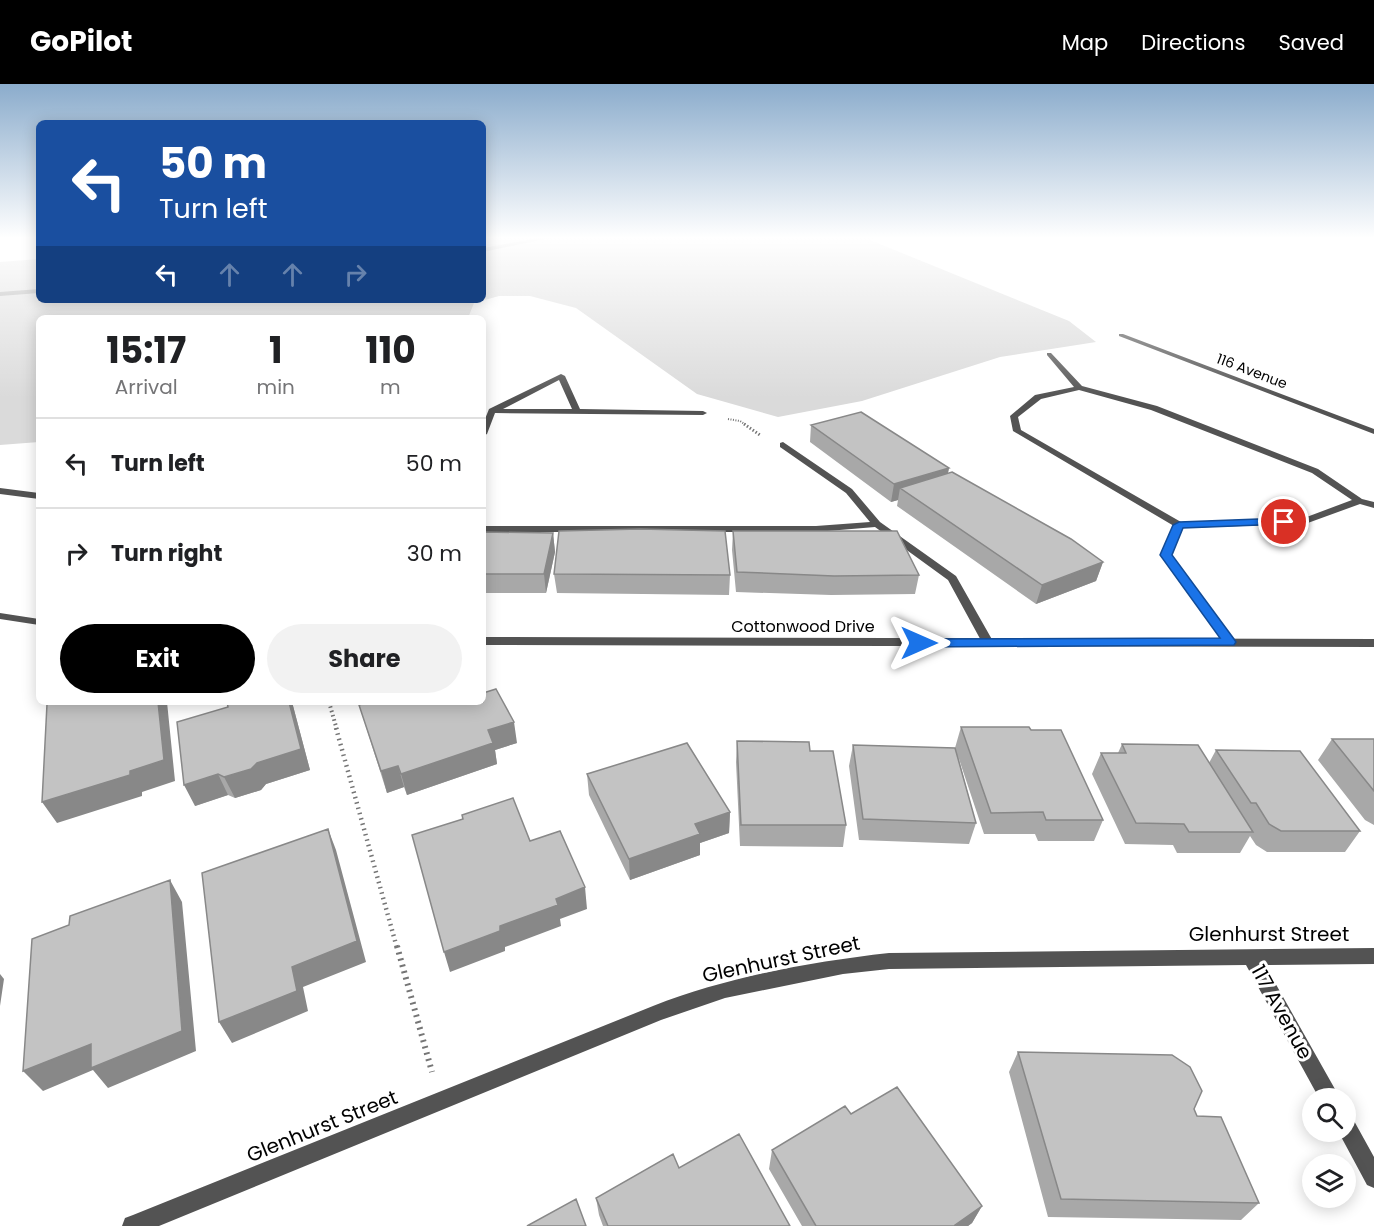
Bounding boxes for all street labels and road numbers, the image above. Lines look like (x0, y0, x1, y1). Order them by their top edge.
street label: 116 Avenue (1214, 348, 1290, 394)
street label: Cottonwood Drive (731, 615, 875, 638)
street label: Glenhurst Street (1189, 920, 1349, 948)
street label: Glenhurst Street (700, 929, 862, 989)
street label: 117 Avenue (1245, 960, 1319, 1064)
street label: Glenhurst Street (242, 1083, 402, 1169)

